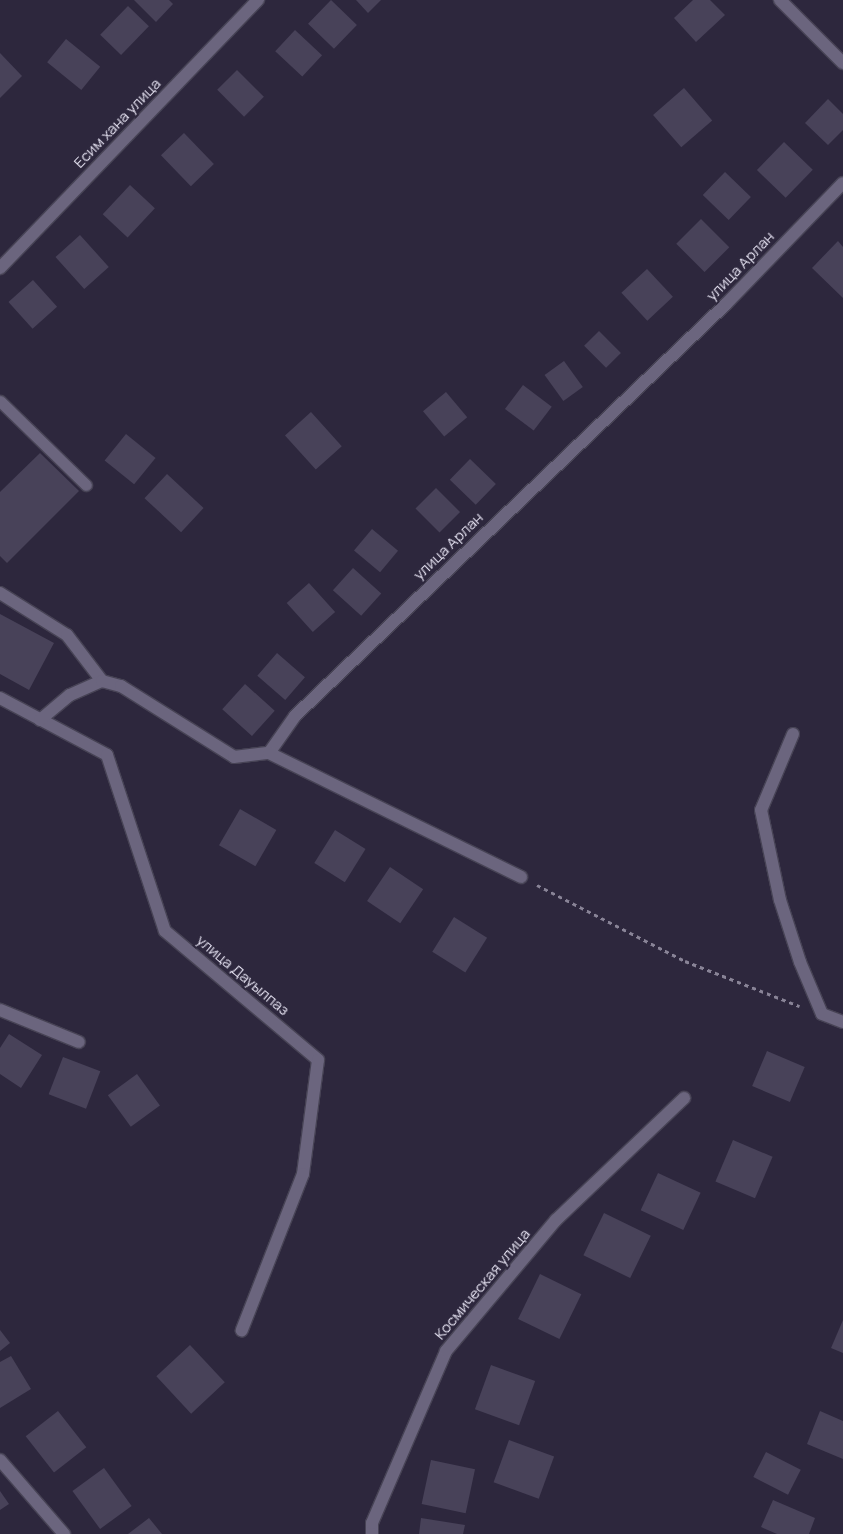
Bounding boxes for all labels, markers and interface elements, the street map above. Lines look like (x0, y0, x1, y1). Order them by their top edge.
street label: Есим хана улица (70, 75, 164, 171)
street label: улица Арлан (702, 228, 778, 304)
street label: улица Арлан (410, 508, 486, 584)
street label: улица Дауылпаз (193, 931, 293, 1019)
street label: Космическая улица (430, 1225, 534, 1343)

